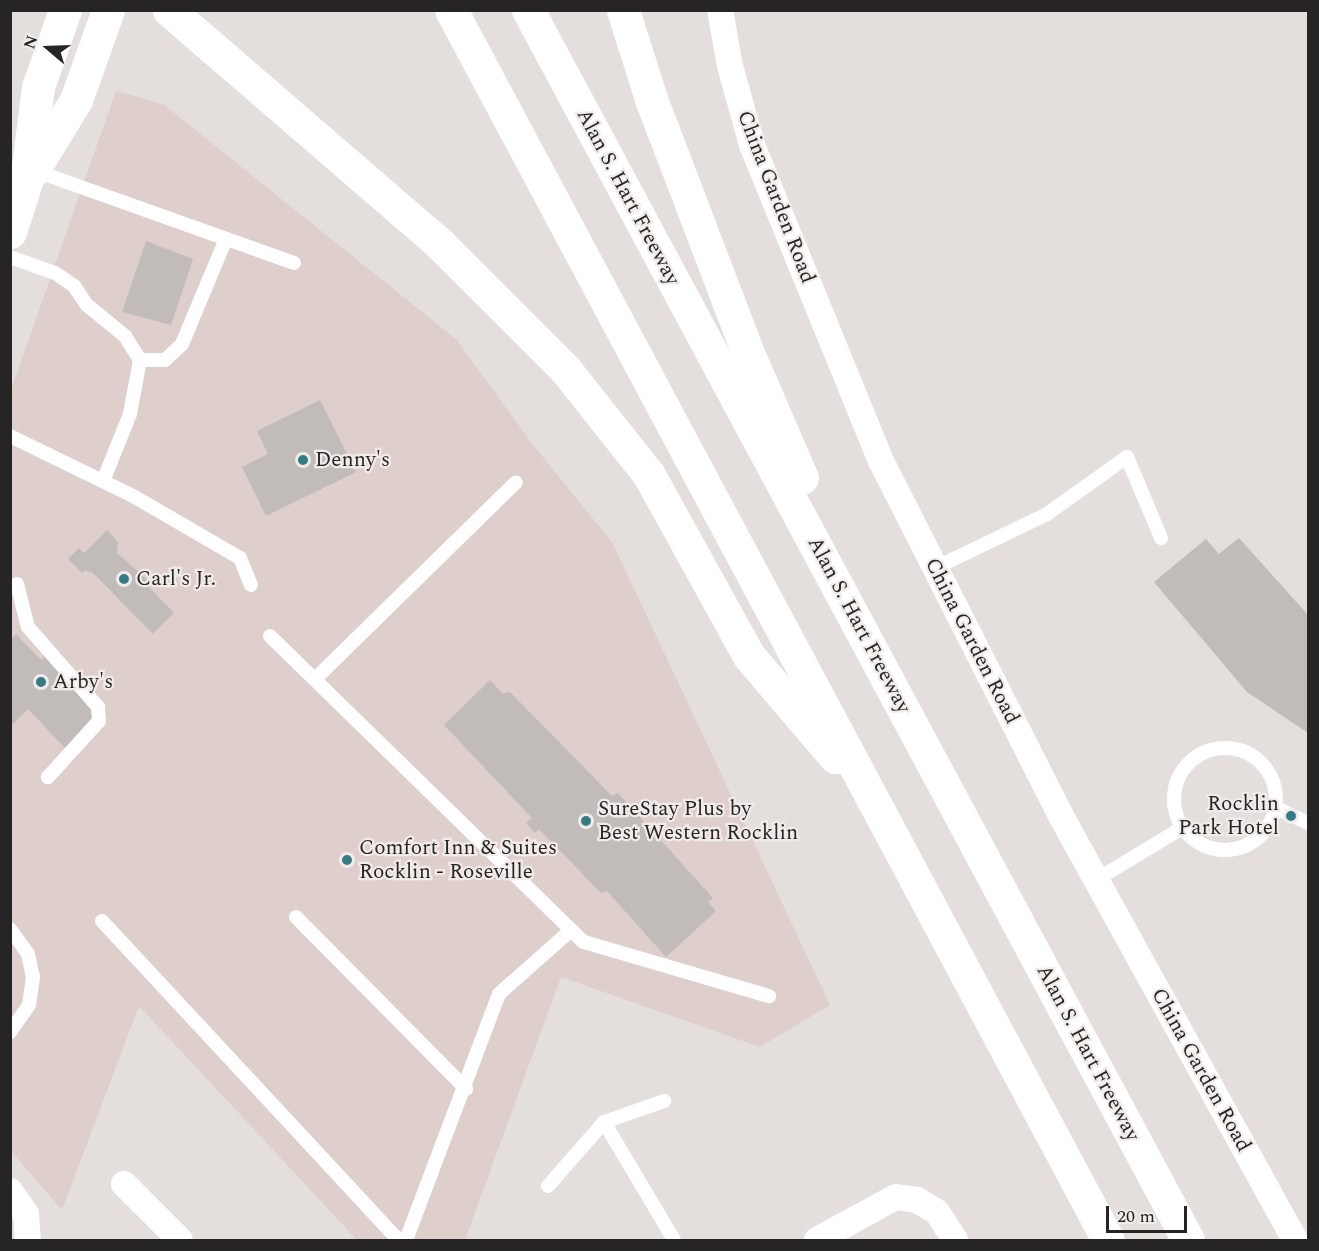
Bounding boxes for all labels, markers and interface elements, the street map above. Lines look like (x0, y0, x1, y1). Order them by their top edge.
north arrow (18, 18, 78, 78)
text: N (18, 32, 44, 52)
street label: Alan S. Hart Freeway (571, 104, 685, 290)
street label: China Garden Road (731, 107, 821, 287)
place label: Denny's (315, 447, 390, 473)
marker: Denny's (296, 453, 310, 467)
street label: Alan S. Hart Freeway (802, 532, 916, 718)
street label: China Garden Road (919, 554, 1025, 728)
place label: Carl's Jr. (136, 566, 216, 592)
marker: Carl's Jr. (117, 572, 131, 586)
place label: Arby's (53, 669, 113, 695)
marker: Arby's (34, 675, 48, 689)
place label: Rocklin Park Hotel (1178, 791, 1279, 841)
place label: SureStay Plus by Best Western Rocklin (598, 796, 798, 846)
marker: Rocklin Park Hotel (1284, 809, 1298, 823)
marker: SureStay Plus by Best Western Rocklin (579, 814, 593, 828)
place label: Comfort Inn & Suites Rocklin - Roseville (359, 835, 557, 885)
marker: Comfort Inn & Suites Rocklin - Roseville (340, 853, 354, 867)
street label: Alan S. Hart Freeway (1031, 960, 1145, 1146)
street label: China Garden Road (1146, 984, 1256, 1156)
scale bar (1109, 1194, 1190, 1232)
text: 20 m (1117, 1203, 1155, 1230)

